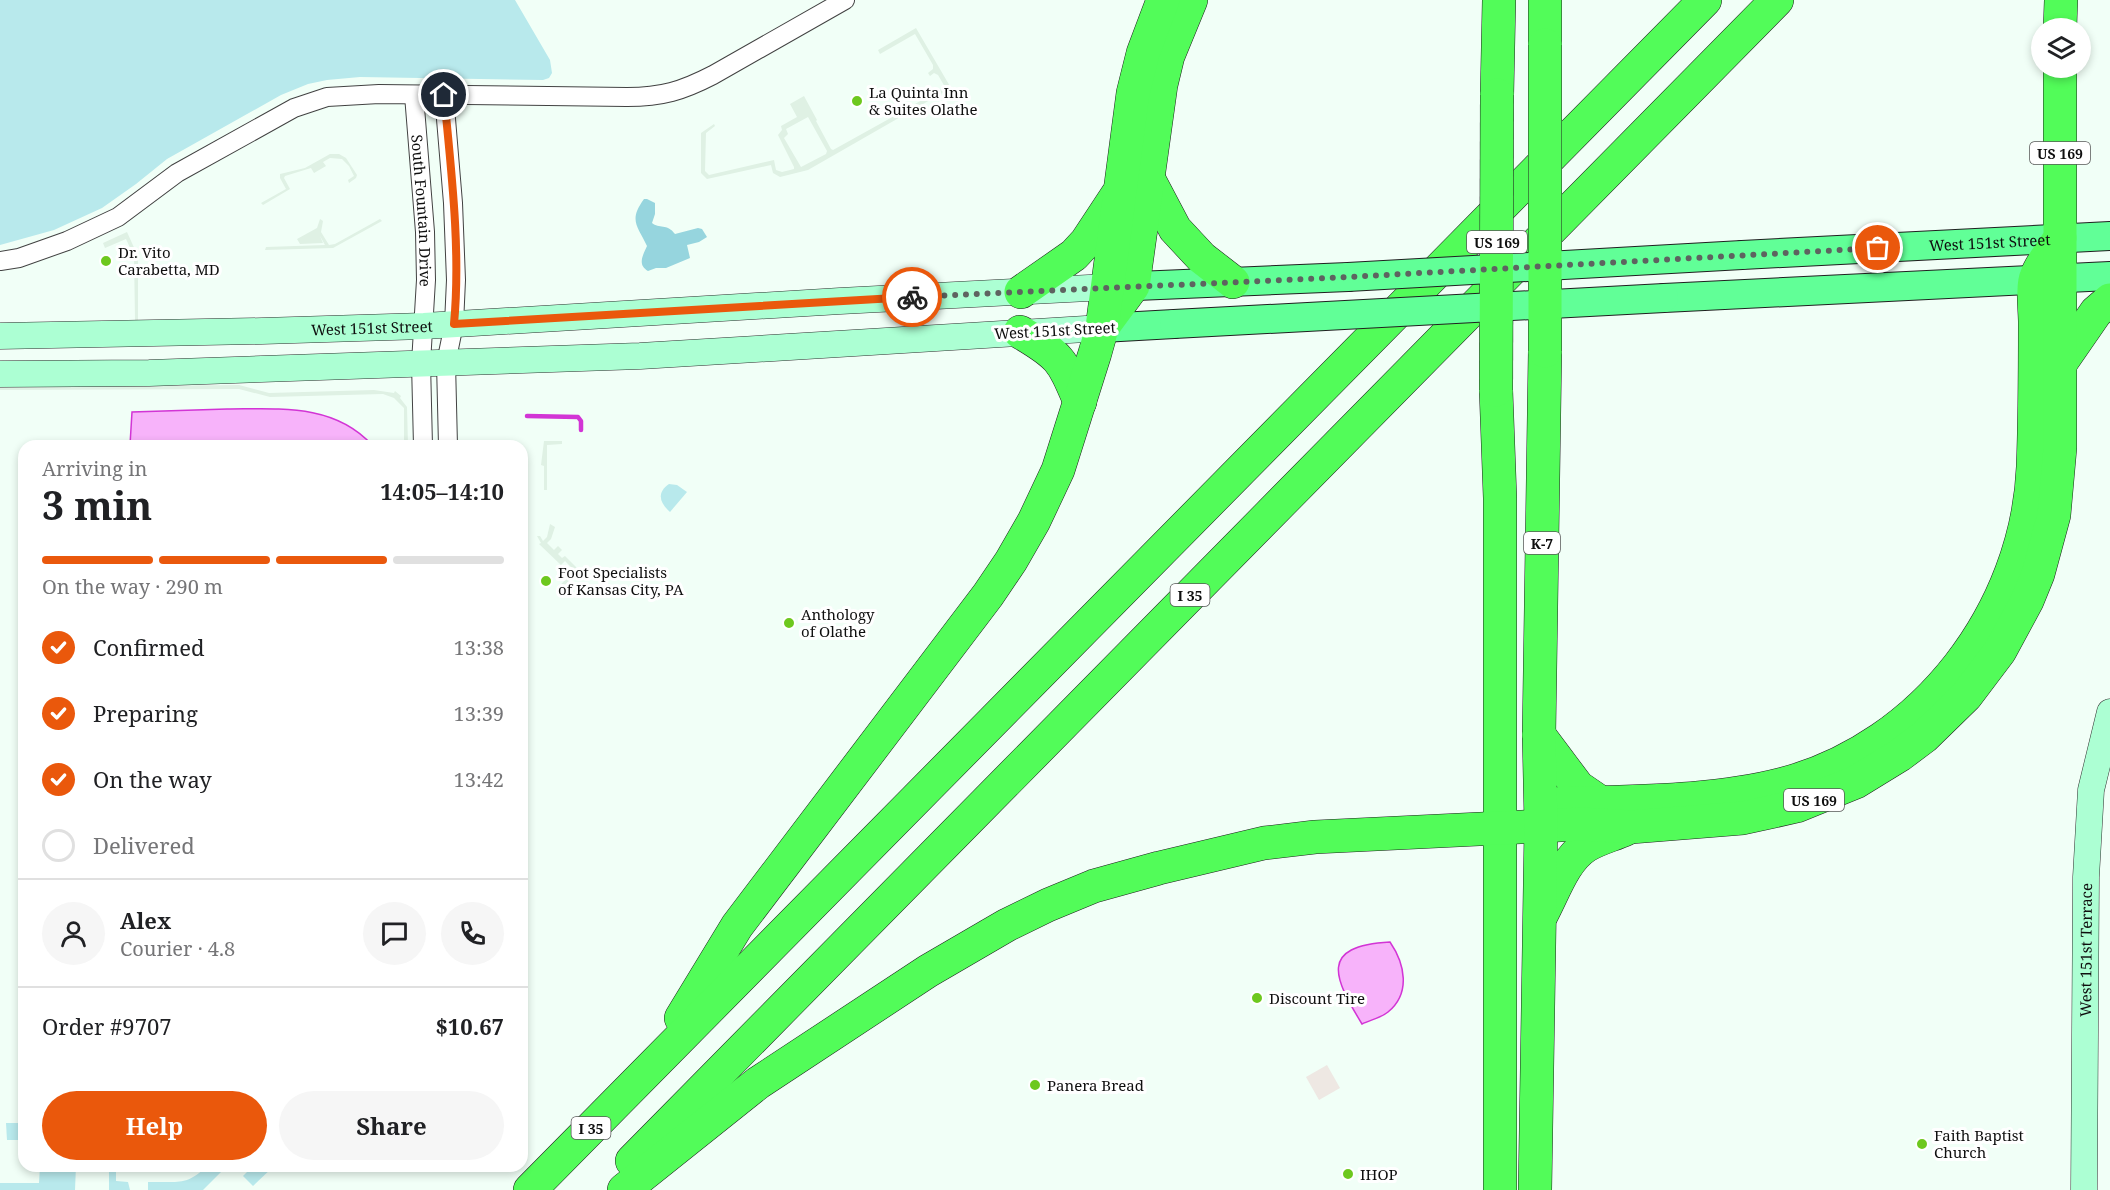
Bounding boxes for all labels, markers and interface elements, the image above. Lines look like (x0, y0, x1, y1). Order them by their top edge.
map controls (2031, 18, 2091, 78)
button: layers (2031, 18, 2091, 78)
pin (418, 69, 469, 120)
icon: home (427, 78, 460, 111)
place label: La Quinta Inn & Suites Olathe (869, 82, 978, 119)
marker: La Quinta Inn & Suites Olathe (850, 94, 864, 108)
street label: South Fountain Drive (407, 134, 436, 288)
road number: US 169 (2030, 142, 2090, 164)
pin (1852, 222, 1903, 273)
street label: West 151st Street (1928, 229, 2051, 255)
road number: US 169 (1467, 231, 1527, 253)
icon: bag (1861, 231, 1894, 264)
place label: Dr. Vito Carabetta, MD (118, 242, 220, 279)
marker: Dr. Vito Carabetta, MD (99, 254, 113, 268)
courier (882, 267, 942, 327)
icon: bike (896, 281, 929, 314)
street label: West 151st Street (311, 315, 433, 339)
street label: West 151st Street (994, 317, 1116, 343)
text: Arriving in (42, 455, 147, 482)
text: 14:05–14:10 (380, 476, 504, 506)
text: 3 min (42, 478, 152, 531)
road number: K-7 (1524, 532, 1560, 554)
place label: Foot Specialists of Kansas City, PA (558, 562, 684, 599)
text: On the way · 290 m (42, 573, 223, 600)
marker: Foot Specialists of Kansas City, PA (539, 574, 553, 588)
road number: I 35 (1170, 584, 1210, 606)
place label: Anthology of Olathe (801, 604, 875, 641)
marker: Anthology of Olathe (782, 616, 796, 630)
icon: check (42, 631, 75, 664)
text: Confirmed (93, 632, 204, 662)
text: 13:38 (454, 634, 504, 661)
icon: check (42, 697, 75, 730)
text: Preparing (93, 698, 198, 728)
text: 13:39 (454, 700, 504, 727)
icon: check (42, 763, 75, 796)
text: On the way (93, 764, 212, 794)
text: 13:42 (454, 766, 504, 793)
road number: US 169 (1784, 789, 1844, 811)
text: Delivered (93, 830, 195, 860)
street label: West 151st Terrace (2075, 883, 2096, 1017)
button: person (42, 902, 105, 965)
button: chat (363, 902, 426, 965)
button: phone (441, 902, 504, 965)
text: Alex (120, 905, 171, 935)
text: Courier · 4.8 (120, 935, 235, 962)
place label: Discount Tire (1269, 988, 1365, 1008)
marker: Discount Tire (1250, 991, 1264, 1005)
text: Order #9707 (42, 1011, 172, 1041)
text: $10.67 (435, 1011, 504, 1041)
place label: Panera Bread (1047, 1075, 1144, 1095)
marker: Panera Bread (1028, 1078, 1042, 1092)
button: Help (42, 1091, 267, 1160)
button: Share (279, 1091, 504, 1160)
road number: I 35 (572, 1117, 610, 1139)
place label: Faith Baptist Church (1934, 1125, 2024, 1162)
marker: Faith Baptist Church (1915, 1137, 1929, 1151)
place label: IHOP (1360, 1164, 1398, 1184)
marker: IHOP (1341, 1167, 1355, 1181)

